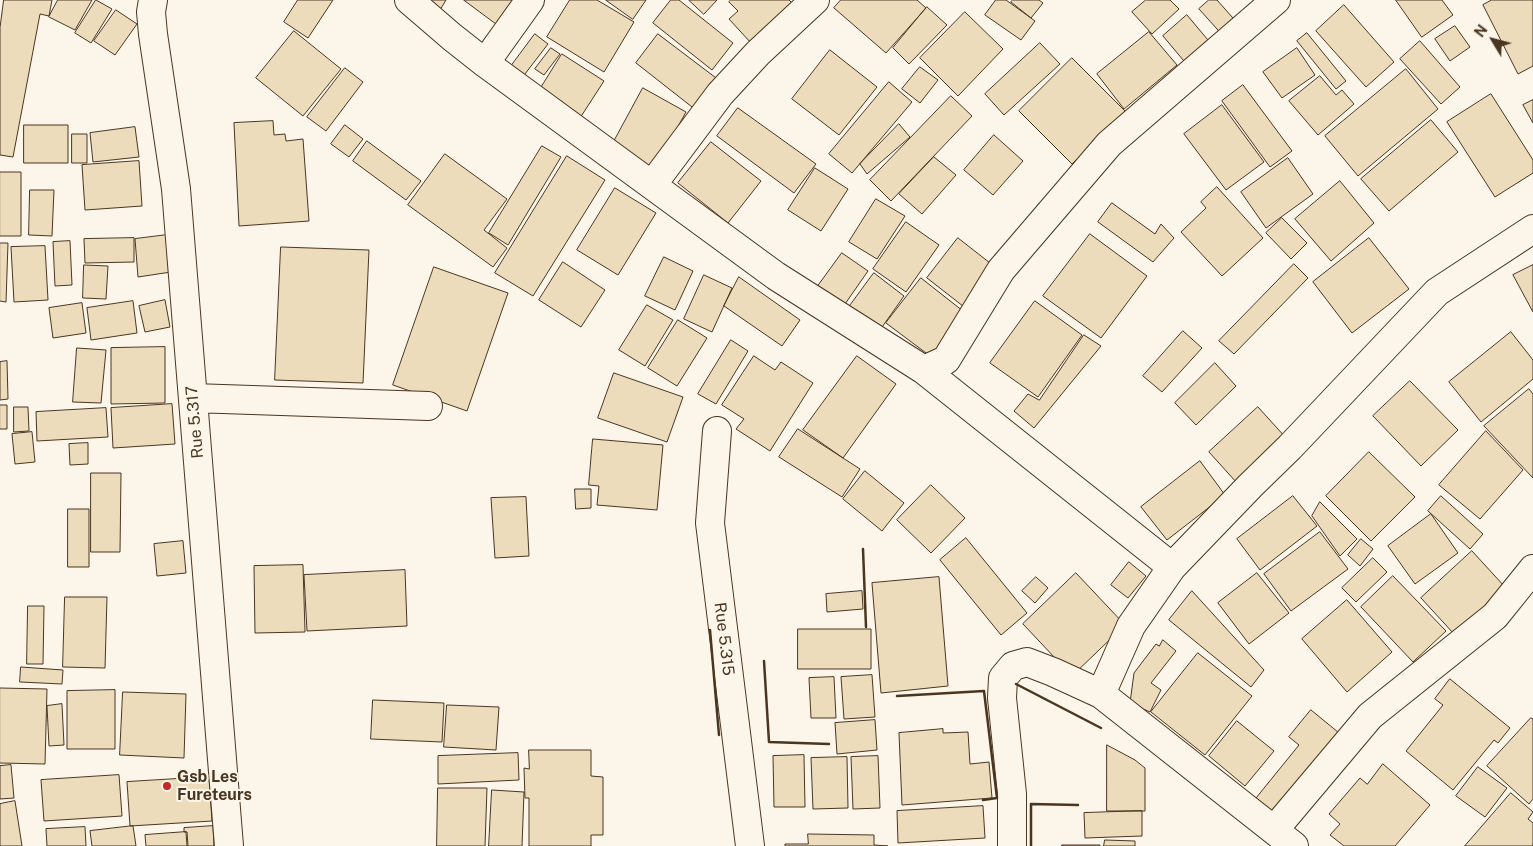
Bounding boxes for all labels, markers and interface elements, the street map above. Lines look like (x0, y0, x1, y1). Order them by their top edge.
north arrow (1468, 15, 1518, 65)
text: N (1471, 22, 1491, 40)
street label: Rue 5.317 (182, 385, 208, 459)
street label: Rue 5.315 (710, 601, 738, 677)
place label: Gsb Les Fureteurs (177, 767, 252, 805)
marker: Gsb Les Fureteurs (161, 780, 173, 792)

